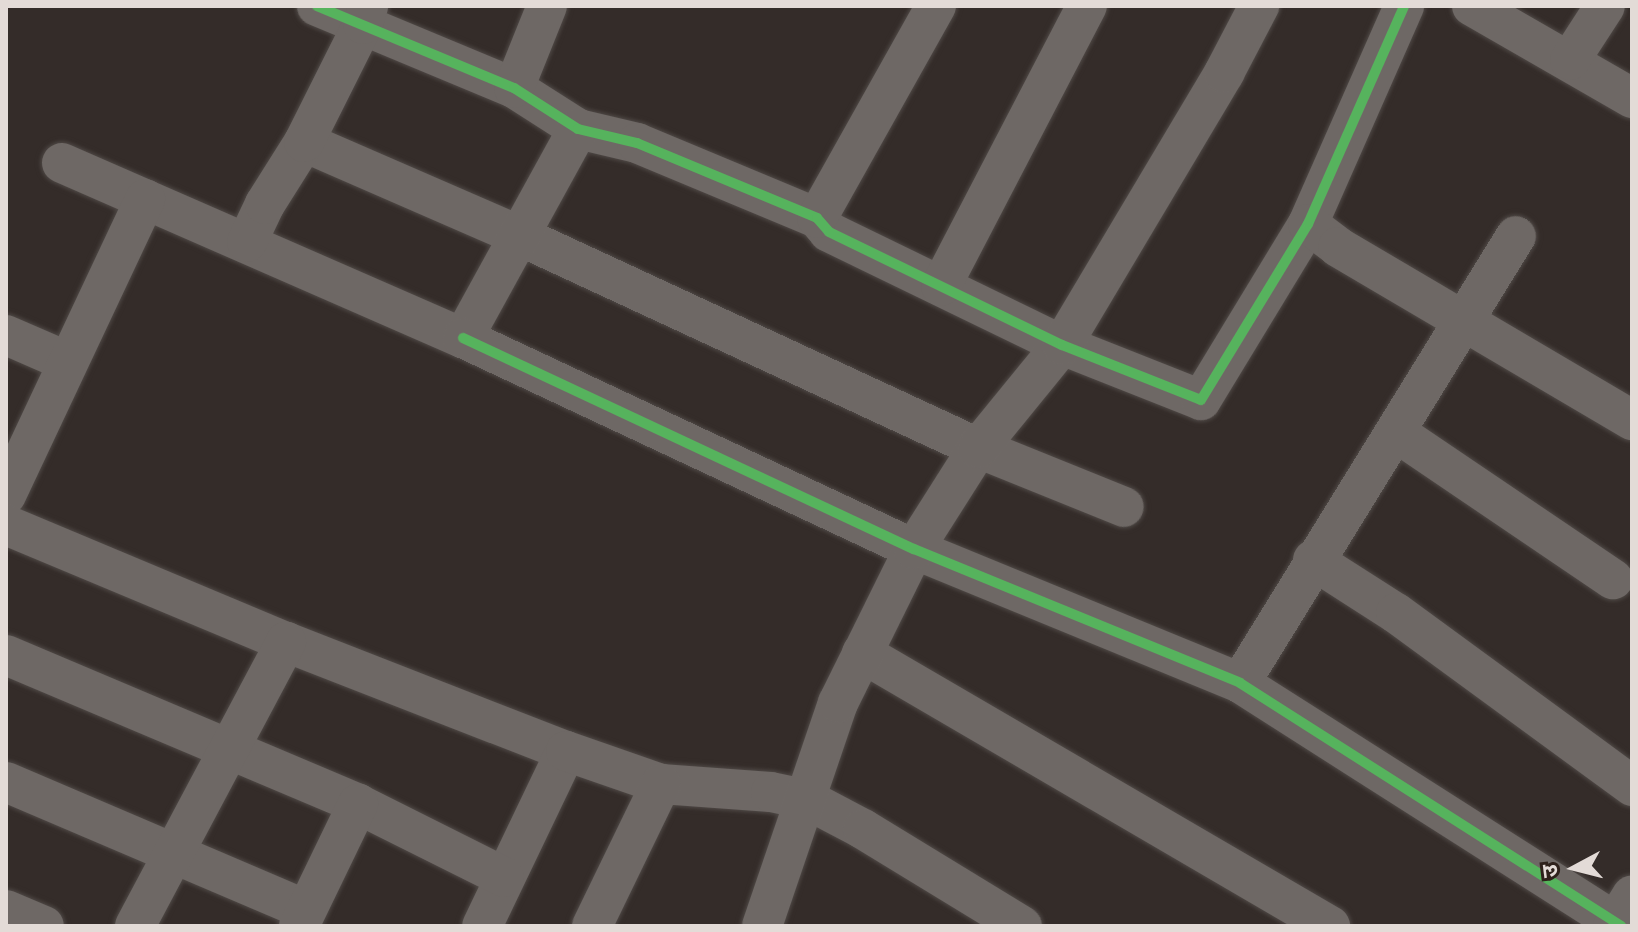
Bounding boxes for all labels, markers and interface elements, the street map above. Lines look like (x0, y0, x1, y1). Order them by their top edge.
north arrow (1534, 828, 1614, 908)
text: उ (1535, 863, 1564, 879)

